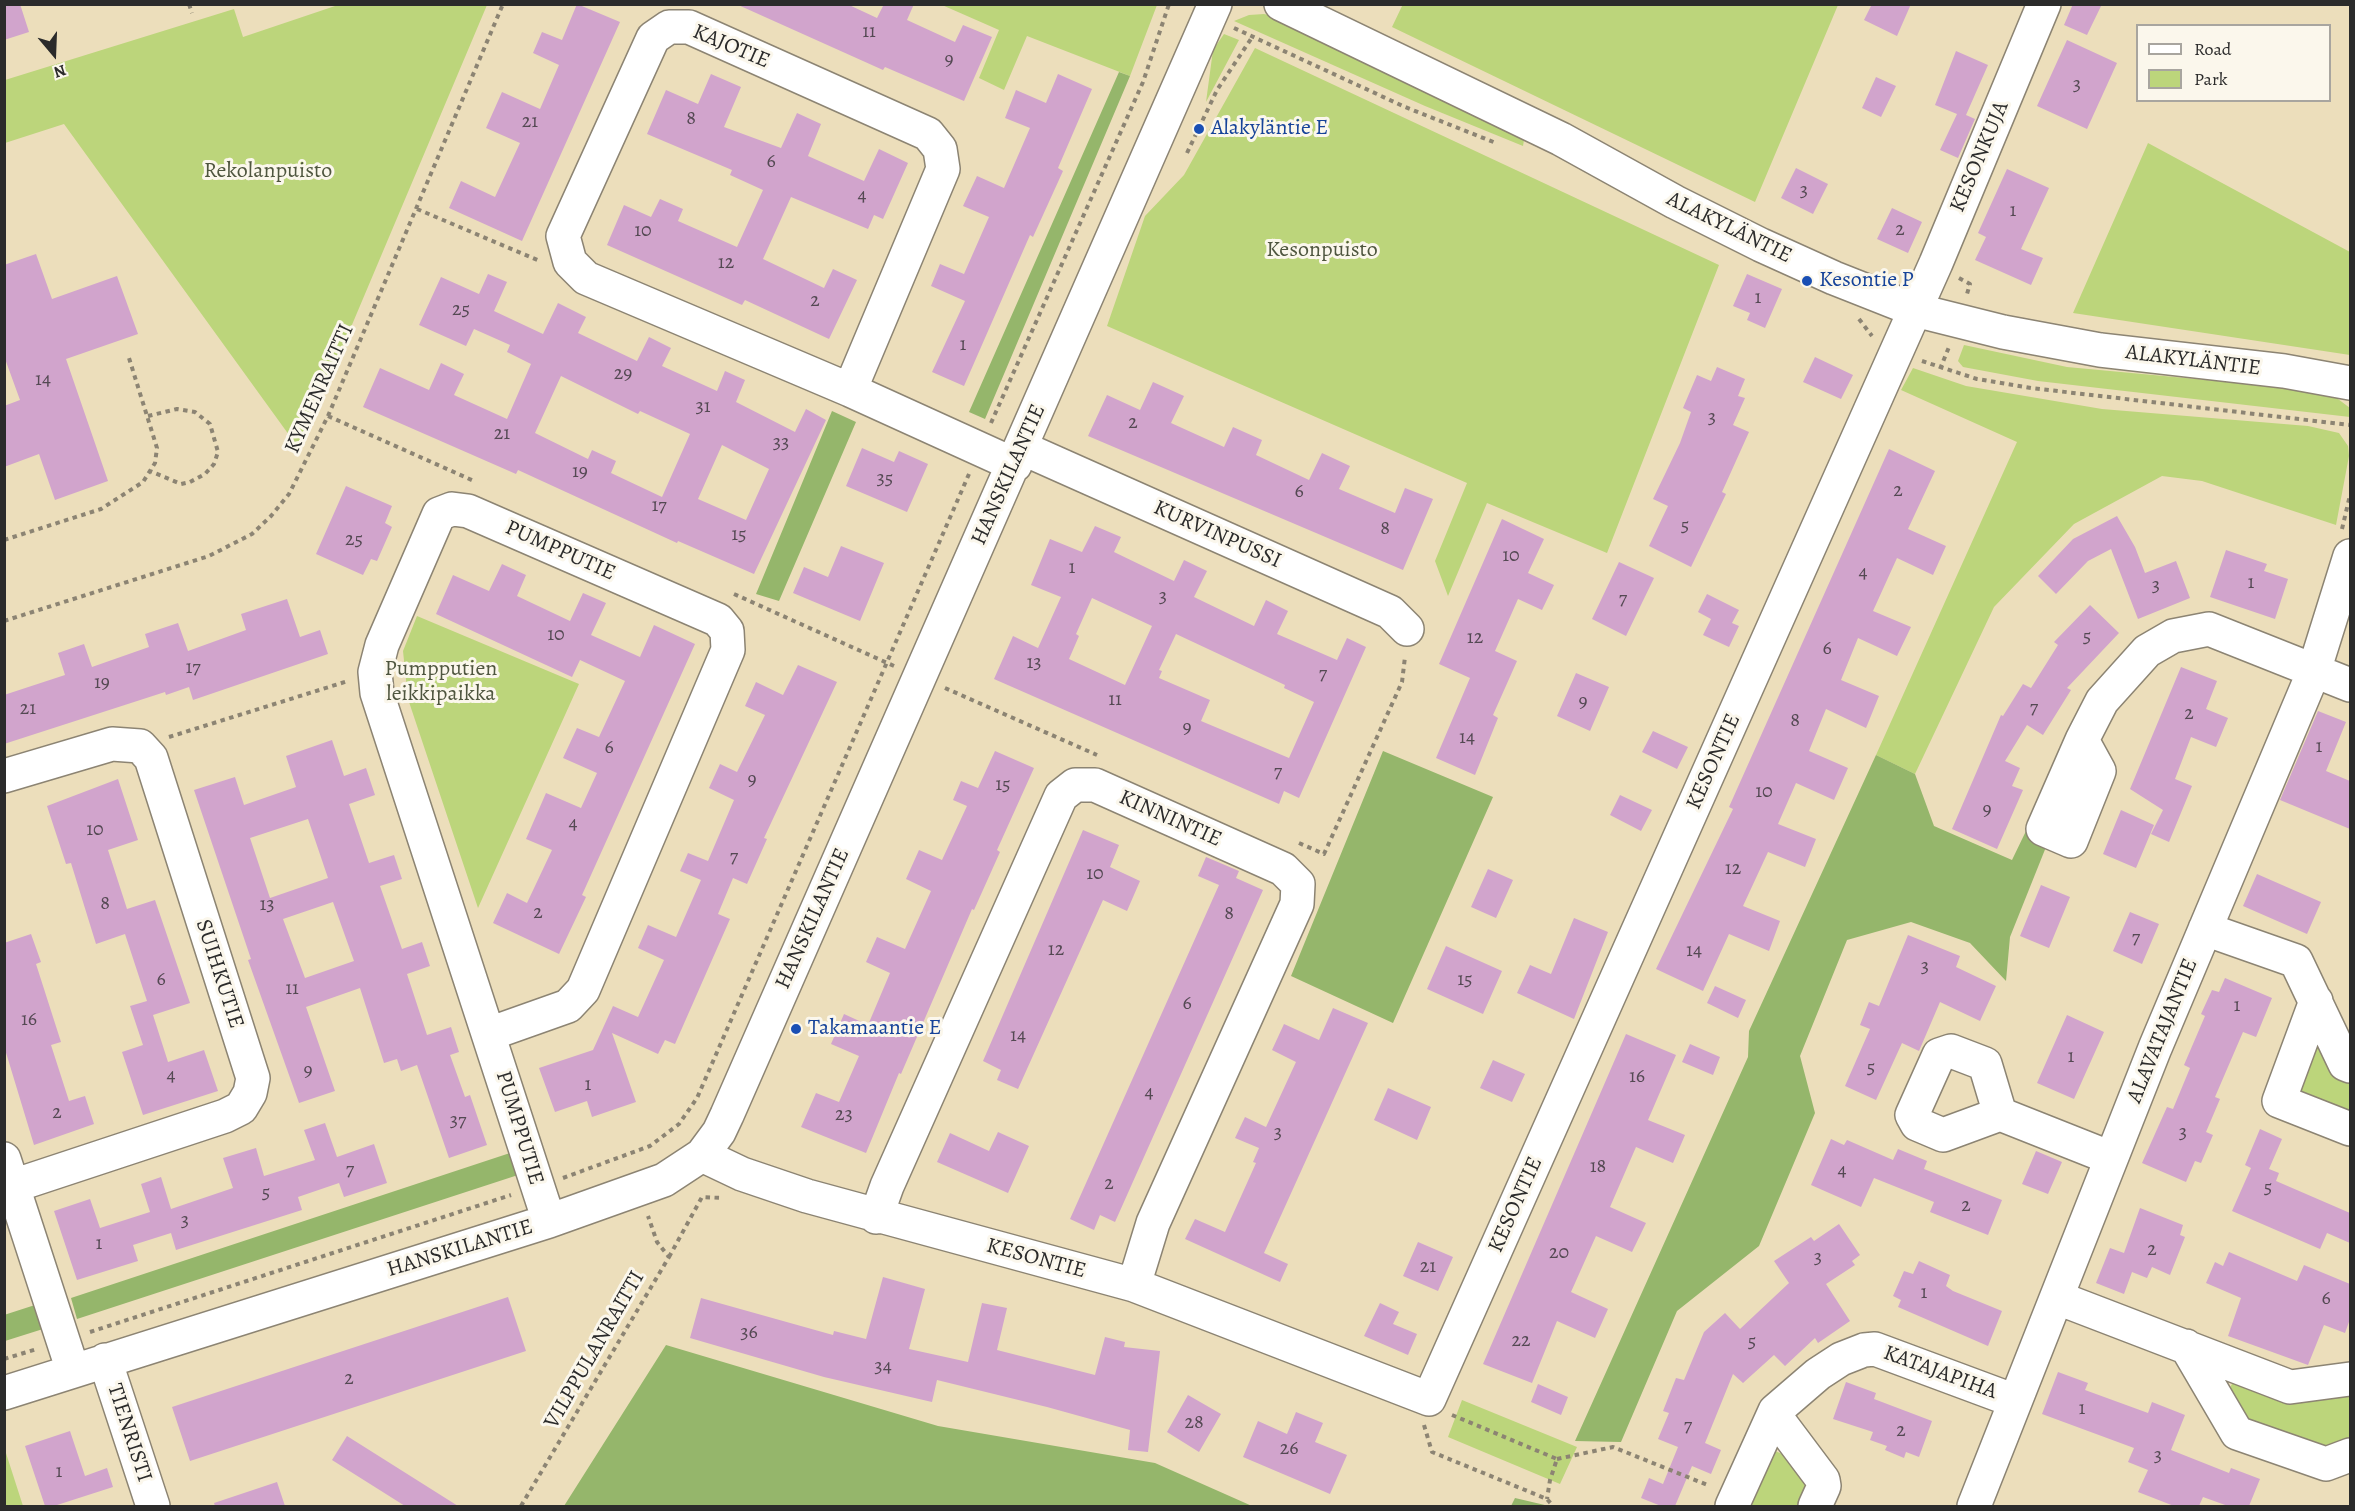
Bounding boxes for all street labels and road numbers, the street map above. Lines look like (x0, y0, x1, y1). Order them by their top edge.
street label: KAJOTIE (688, 19, 774, 75)
street label: KESONKUJA (1945, 97, 2015, 217)
street label: ALAKYLÄNTIE (1662, 186, 1796, 270)
street label: KYMENRAITTI (280, 320, 360, 458)
street label: ALAKYLÄNTIE (2124, 340, 2262, 382)
street label: HANSKILANTIE (966, 401, 1052, 549)
street label: KURVINPUSSI (1149, 495, 1285, 575)
street label: PUMPPUTIE (501, 515, 619, 587)
street label: KESONTIE (1681, 710, 1747, 814)
street label: KINNINTIE (1115, 785, 1225, 853)
street label: HANSKILANTIE (770, 845, 856, 993)
street label: SUIHKUTIE (189, 916, 249, 1032)
street label: ALAVATAJANTIE (2122, 955, 2204, 1107)
street label: PUMPPUTIE (489, 1068, 549, 1188)
street label: KESONTIE (1483, 1153, 1549, 1257)
street label: HANSKILANTIE (384, 1214, 536, 1284)
street label: KESONTIE (983, 1233, 1089, 1285)
street label: VILPPULANRAITTI (539, 1266, 651, 1434)
street label: KATAJAPIHA (1880, 1340, 2000, 1406)
street label: TIENRISTI (101, 1381, 157, 1485)

